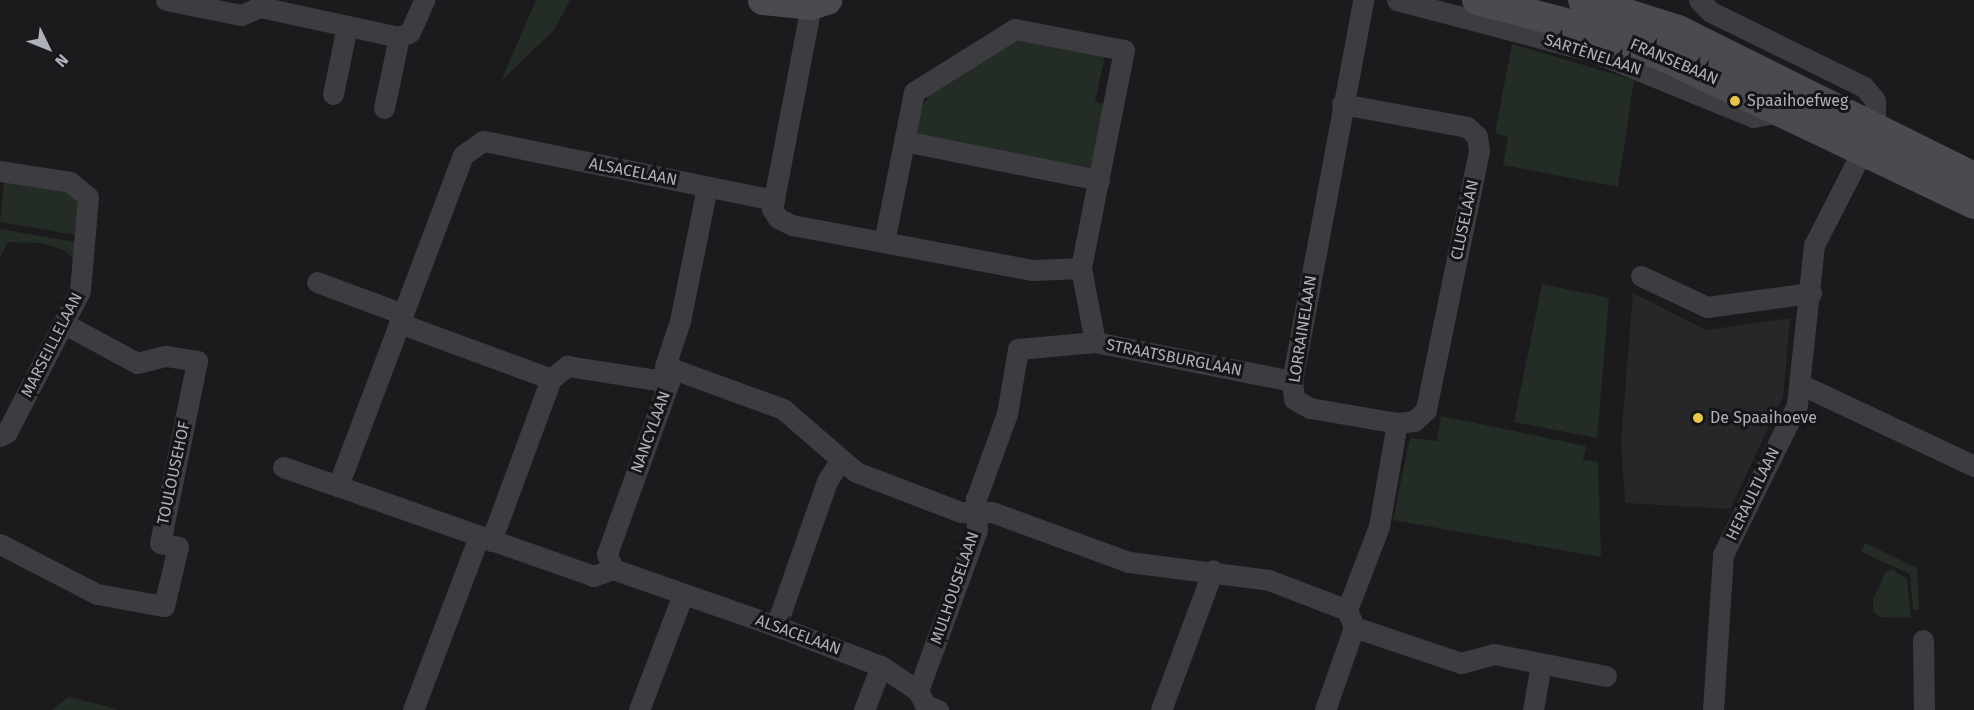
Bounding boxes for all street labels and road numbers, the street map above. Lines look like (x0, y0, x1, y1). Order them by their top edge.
street label: SARTÈNELAAN (1542, 30, 1644, 80)
street label: FRANSEBAAN (1627, 35, 1721, 89)
street label: ALSACELAAN (587, 154, 679, 190)
street label: CLUSELAAN (1447, 178, 1483, 262)
street label: LORRAINELAAN (1285, 274, 1321, 384)
street label: MARSEILLELAAN (17, 289, 87, 401)
street label: STRAATSBURGLAAN (1105, 335, 1243, 381)
street label: NANCYLAAN (627, 388, 675, 476)
street label: TOULOUSEHOF (154, 420, 194, 526)
street label: HERAULTLAAN (1722, 444, 1784, 544)
street label: MULHOUSELAAN (927, 529, 983, 647)
street label: ALSACELAAN (753, 611, 843, 659)

